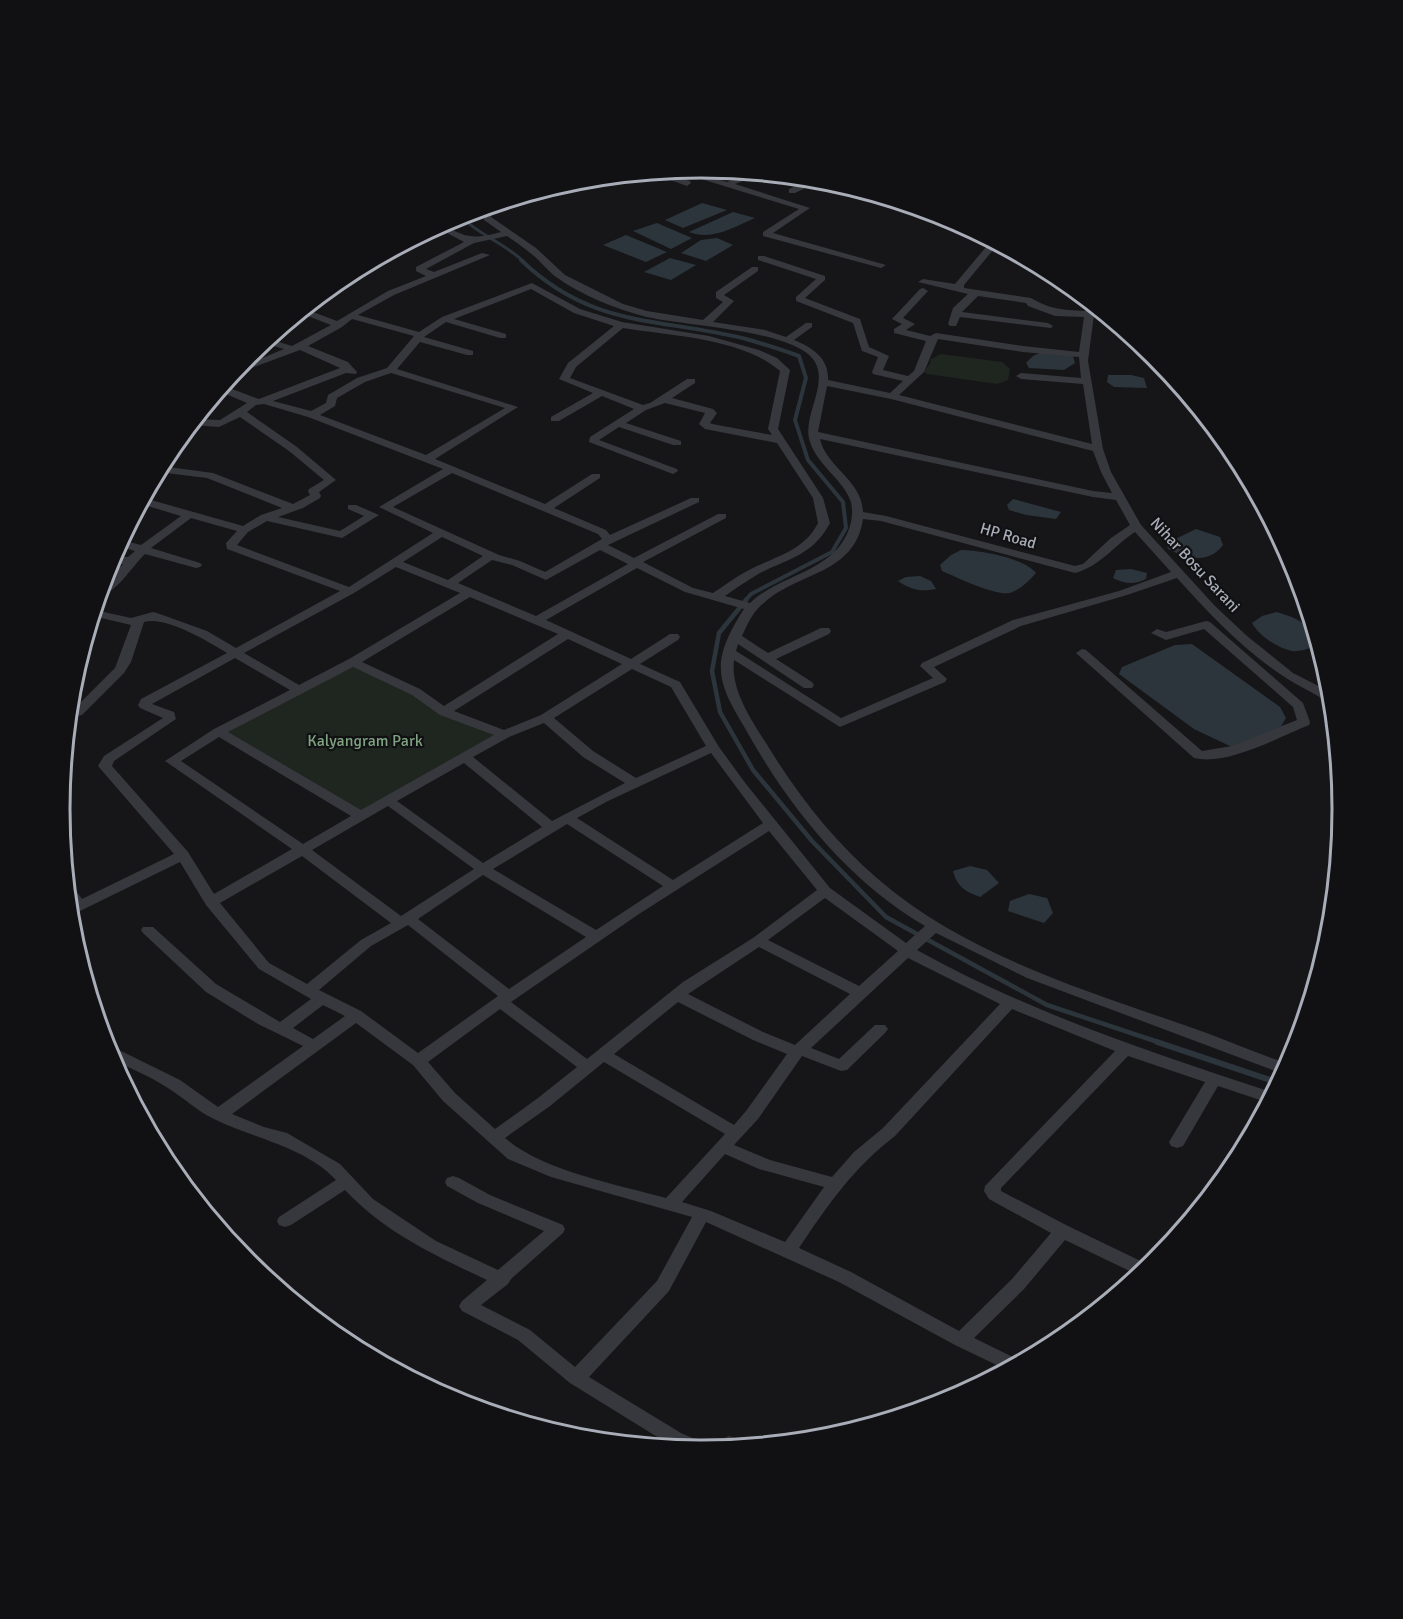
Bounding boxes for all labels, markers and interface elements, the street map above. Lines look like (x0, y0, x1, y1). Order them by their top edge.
street label: Nihar Bosu Sarani (1146, 513, 1244, 617)
street label: HP Road (978, 518, 1038, 554)
park label: Kalyangram Park (307, 731, 423, 751)

